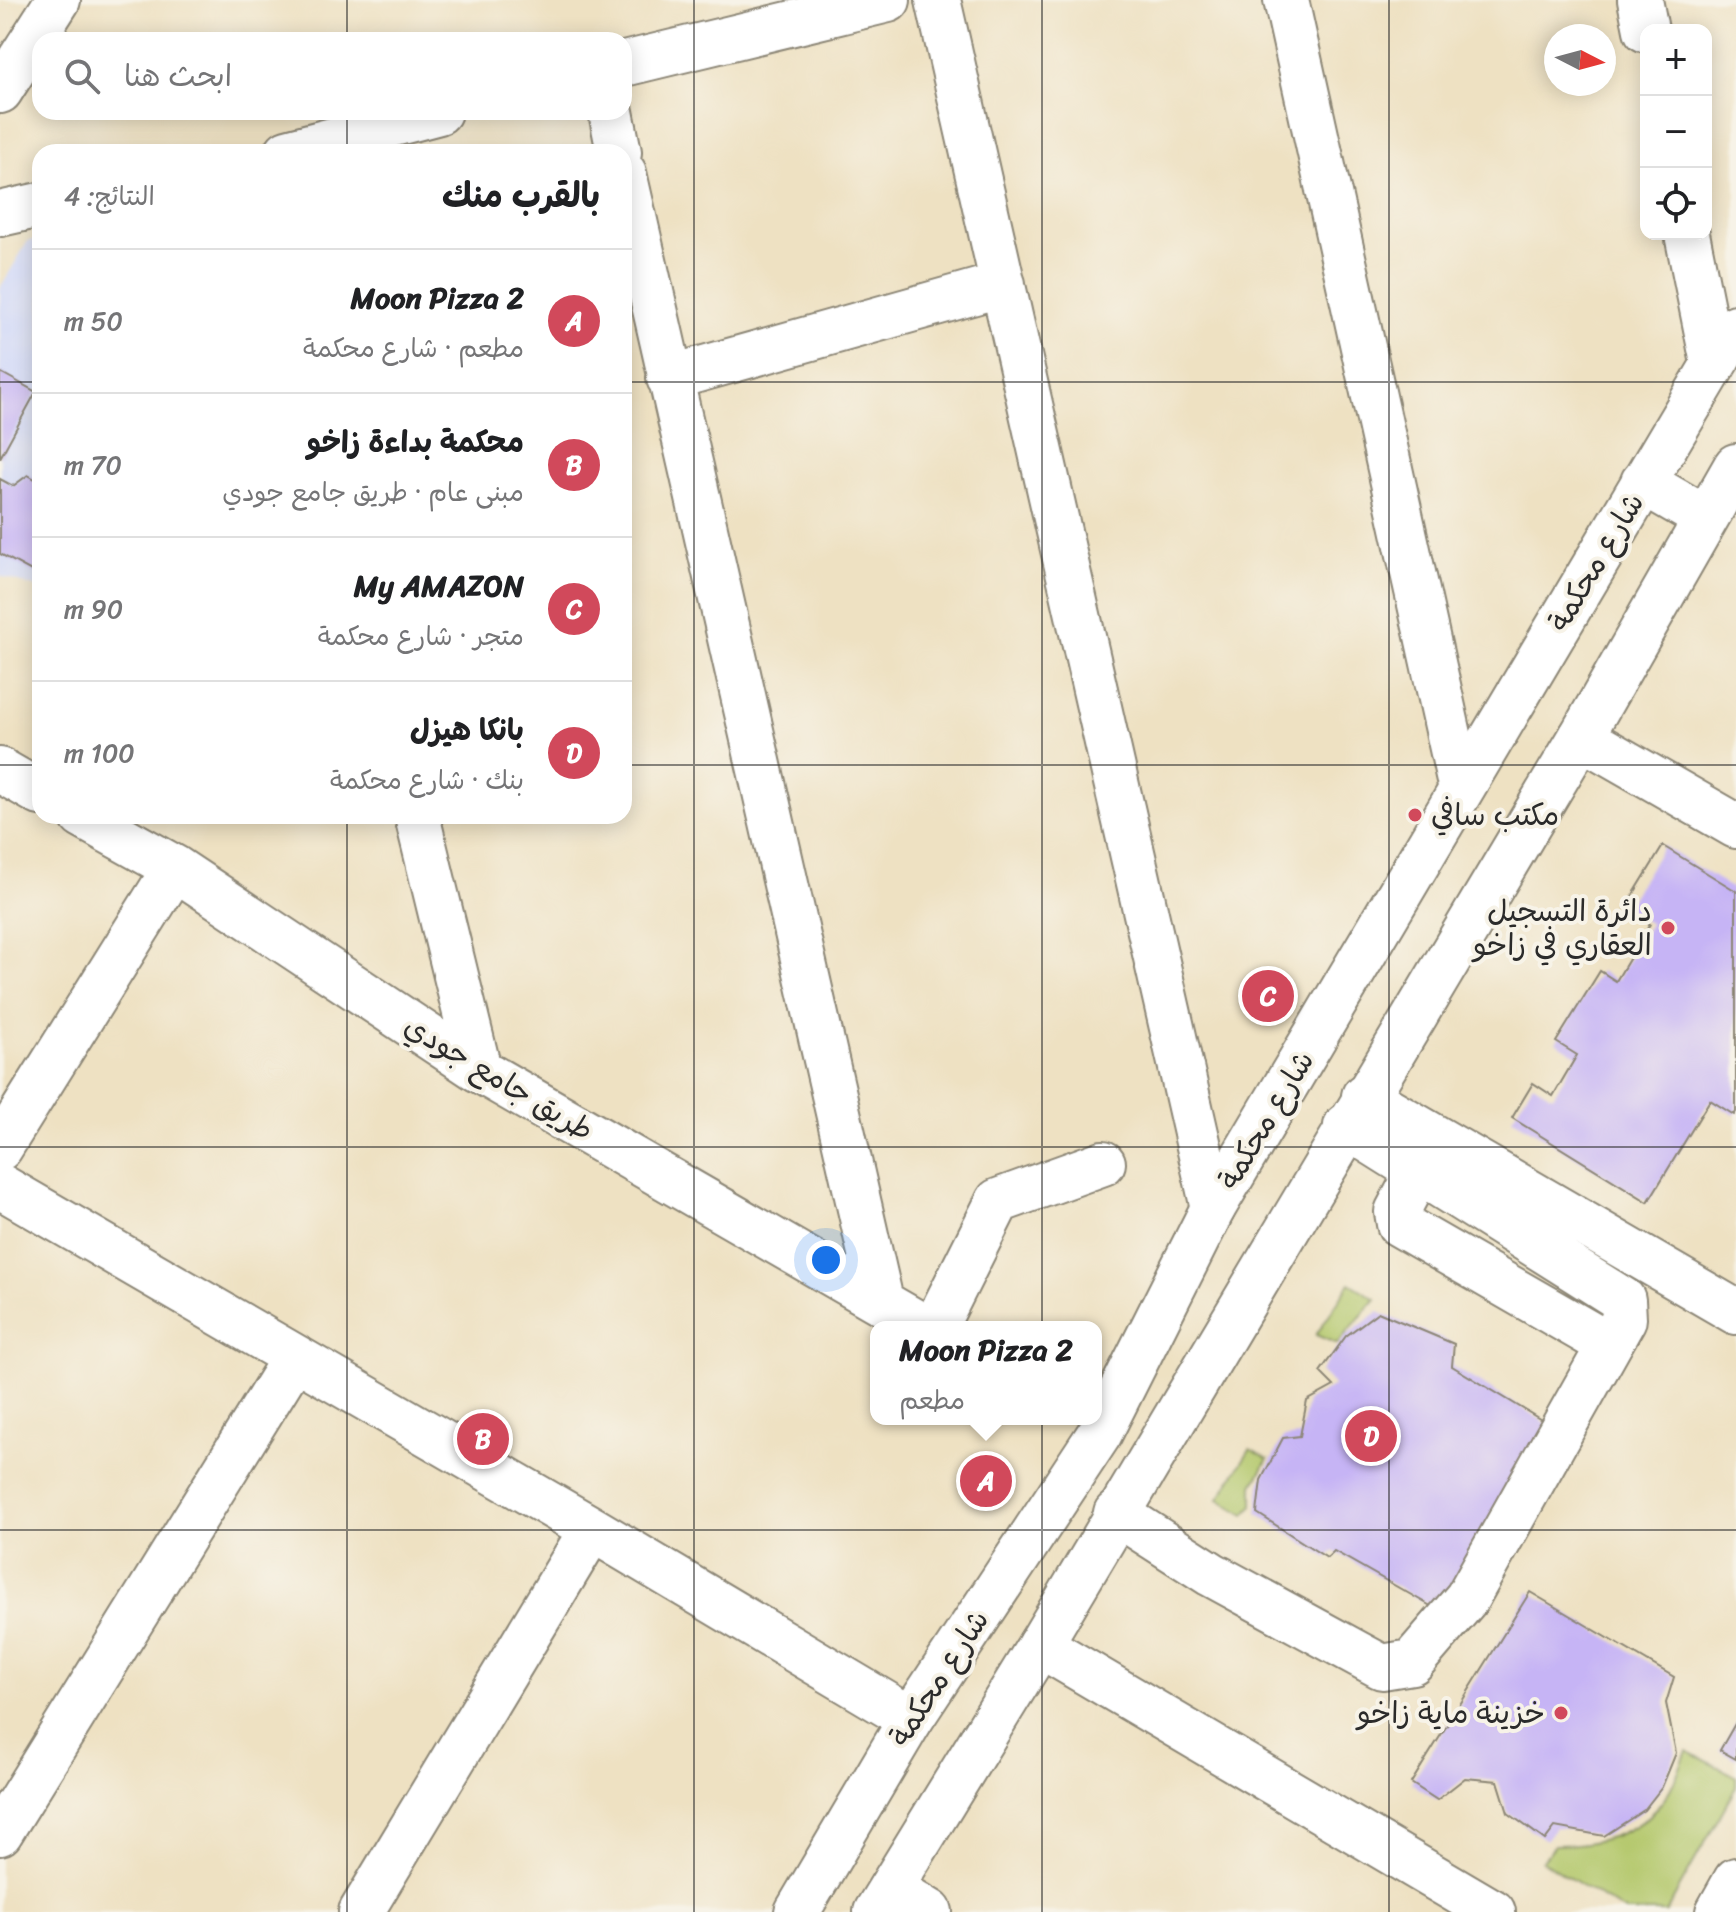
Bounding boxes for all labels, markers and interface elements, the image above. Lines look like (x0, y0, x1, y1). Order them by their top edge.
north arrow (1544, 24, 1616, 96)
map controls (1640, 24, 1712, 240)
button: + (1640, 24, 1712, 96)
search box (32, 32, 632, 120)
text: ابحث هنا (124, 49, 232, 103)
icon: search (60, 54, 104, 98)
button: − (1640, 96, 1712, 168)
text: بالقرب منك (442, 166, 600, 226)
button: locate (1640, 168, 1712, 240)
text: النتائج: 4 (64, 173, 155, 219)
text: Moon Pizza 2 (351, 271, 524, 325)
text: 50 m (64, 298, 123, 344)
text: A (565, 298, 583, 344)
text: مطعم · شارع محكمة (303, 325, 524, 371)
text: محكمة بداءة زاخو (307, 415, 524, 469)
text: 70 m (64, 442, 122, 488)
text: B (566, 442, 582, 488)
text: مبنى عام · طريق جامع جودي (222, 469, 524, 515)
street label: شارع محكمة (1533, 481, 1659, 643)
text: My AMAZON (354, 559, 524, 613)
text: 90 m (64, 586, 123, 632)
text: C (566, 586, 582, 632)
text: متجر · شارع محكمة (318, 613, 524, 659)
text: بانکا هیزل (410, 703, 524, 757)
text: 100 m (64, 730, 135, 776)
text: D (566, 730, 582, 776)
text: بنك · شارع محكمة (330, 757, 524, 803)
place label: مكتب سافي (1431, 788, 1559, 842)
marker: مكتب سافي (1406, 806, 1424, 824)
place label: دائرة التسجيل العقاري في زاخو (1471, 884, 1652, 972)
marker: دائرة التسجيل العقاري في زاخو (1659, 919, 1677, 937)
pin: C (1242, 966, 1294, 1026)
street label: طريق جامع جودي (393, 1000, 605, 1156)
street label: شارع محكمة (1203, 1039, 1329, 1201)
your location (806, 1240, 846, 1280)
popup (870, 1321, 1102, 1425)
text: Moon Pizza 2 (899, 1323, 1073, 1377)
text: مطعم (899, 1377, 965, 1423)
pin: D (1345, 1406, 1397, 1466)
pin: B (457, 1409, 509, 1469)
pin: A (960, 1451, 1012, 1511)
street label: شارع محكمة (874, 1598, 1004, 1758)
place label: خزينة ماية زاخو (1355, 1686, 1545, 1740)
marker: خزينة ماية زاخو (1552, 1704, 1570, 1722)

